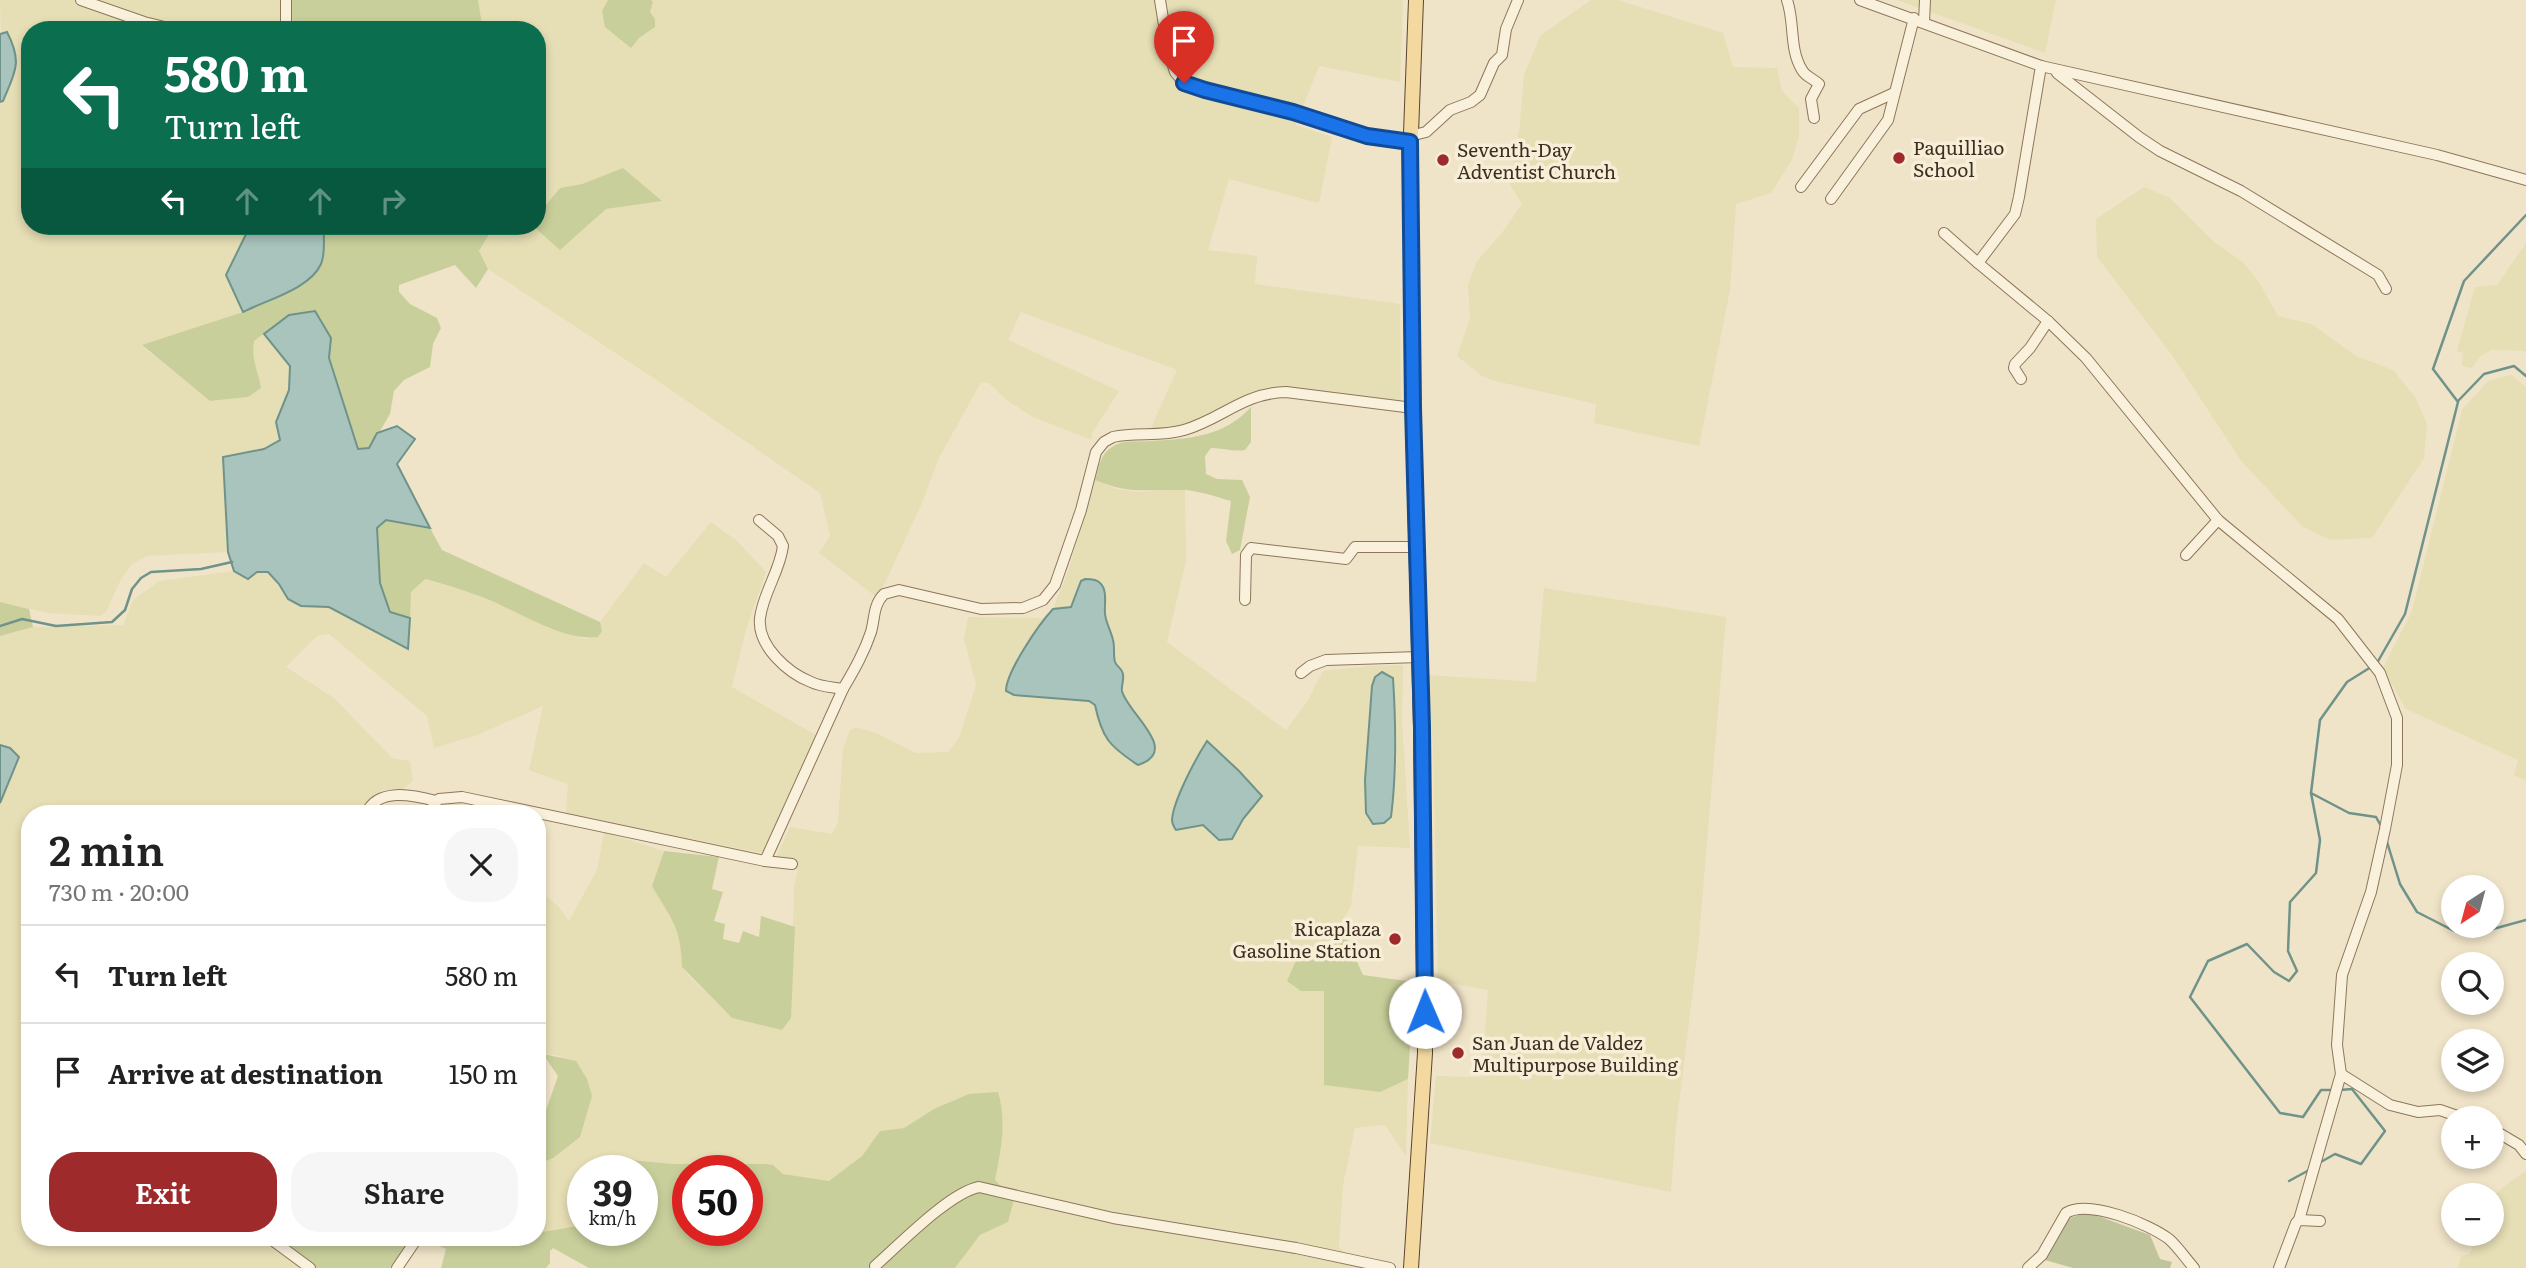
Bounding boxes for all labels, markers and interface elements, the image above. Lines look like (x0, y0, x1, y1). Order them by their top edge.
pin (1154, 11, 1214, 83)
icon: arrive (1165, 22, 1203, 60)
text: 580 m (164, 34, 308, 107)
icon: left (49, 49, 140, 140)
text: Turn left (164, 101, 301, 149)
place label: Paquilliao School (1913, 133, 2004, 183)
place label: Seventh-Day Adventist Church (1457, 135, 1616, 185)
marker: Paquilliao School (1891, 150, 1907, 166)
marker: Seventh-Day Adventist Church (1435, 152, 1451, 168)
icon: left (155, 182, 193, 220)
icon: ahead (228, 182, 266, 220)
icon: ahead (301, 182, 339, 220)
icon: right (374, 182, 412, 220)
text: 2 min (49, 817, 164, 879)
button: close (444, 828, 518, 902)
text: 730 m · 20:00 (49, 874, 189, 908)
north arrow (2441, 875, 2504, 938)
map controls (2441, 875, 2504, 1246)
place label: Ricaplaza Gasoline Station (1233, 914, 1382, 964)
marker: Ricaplaza Gasoline Station (1387, 931, 1403, 947)
button: search (2441, 952, 2504, 1015)
icon: left (49, 955, 87, 993)
text: Turn left (108, 955, 227, 994)
text: 580 m (445, 955, 518, 994)
position arrow (1388, 975, 1462, 1049)
place label: San Juan de Valdez Multipurpose Building (1472, 1028, 1678, 1078)
button: layers (2441, 1029, 2504, 1092)
marker: San Juan de Valdez Multipurpose Building (1450, 1045, 1466, 1061)
icon: arrive (49, 1053, 87, 1091)
text: Arrive at destination (108, 1053, 383, 1092)
text: 150 m (449, 1053, 518, 1092)
button: + (2441, 1106, 2504, 1169)
button: Exit (49, 1152, 277, 1232)
button: Share (291, 1152, 518, 1232)
speed limit sign: 50 (672, 1155, 763, 1246)
text: 39 (593, 1165, 632, 1217)
button: − (2441, 1183, 2504, 1246)
text: km/h (589, 1204, 636, 1231)

